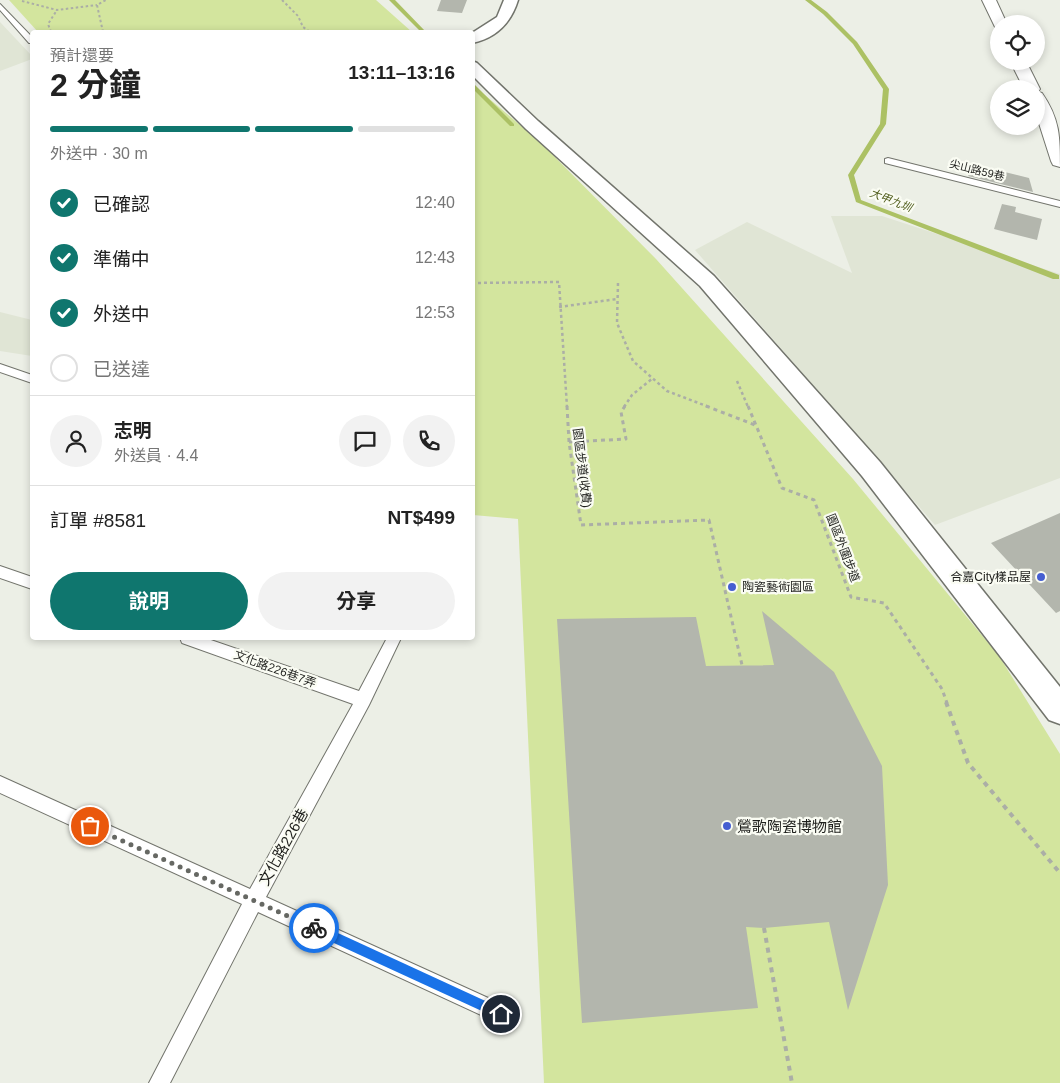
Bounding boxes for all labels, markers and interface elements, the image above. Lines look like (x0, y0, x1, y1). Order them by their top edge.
map controls (990, 15, 1045, 135)
button: locate (990, 15, 1045, 70)
text: 預計還要 (50, 47, 114, 64)
text: 13:11–13:16 (348, 62, 455, 83)
text: 2 分鐘 (50, 67, 141, 103)
button: layers (990, 80, 1045, 135)
text: 外送中 · 30 m (50, 145, 148, 162)
street label: 尖山路59巷 (948, 157, 1006, 183)
water label: 大甲九圳 (868, 187, 916, 214)
icon: check (50, 189, 78, 217)
text: 已確認 (93, 194, 150, 215)
text: 12:40 (415, 194, 455, 211)
icon: check (50, 244, 78, 272)
text: 準備中 (93, 249, 150, 270)
text: 12:43 (415, 249, 455, 266)
icon: check (50, 299, 78, 327)
text: 外送中 (93, 304, 150, 325)
text: 12:53 (415, 304, 455, 321)
text: 已送達 (93, 359, 150, 380)
button: person (50, 415, 102, 467)
button: chat (339, 415, 391, 467)
button: phone (403, 415, 455, 467)
text: 志明 (114, 420, 152, 441)
street label: 園區步道(收費) (570, 427, 594, 509)
text: 外送員 · 4.4 (114, 447, 198, 464)
text: NT$499 (387, 507, 455, 528)
text: 訂單 #8581 (50, 510, 146, 531)
street label: 園區外圍步道 (824, 512, 862, 584)
place label: 合嘉City樣品屋 (950, 570, 1031, 584)
marker: 合嘉City樣品屋 (1035, 571, 1047, 583)
button: 說明 (50, 572, 248, 630)
button: 分享 (258, 572, 455, 630)
place label: 陶瓷藝術園區 (742, 580, 814, 594)
marker: 陶瓷藝術園區 (726, 581, 738, 593)
street label: 文化路226巷7弄 (232, 648, 318, 690)
pin (69, 805, 111, 847)
street label: 文化路226巷 (255, 806, 311, 888)
icon: bag (76, 812, 104, 840)
place label: 鶯歌陶瓷博物館 (737, 818, 842, 835)
marker: 鶯歌陶瓷博物館 (721, 820, 733, 832)
courier (289, 903, 339, 953)
icon: bike (300, 914, 328, 942)
pin (480, 993, 522, 1035)
icon: home (487, 1000, 515, 1028)

